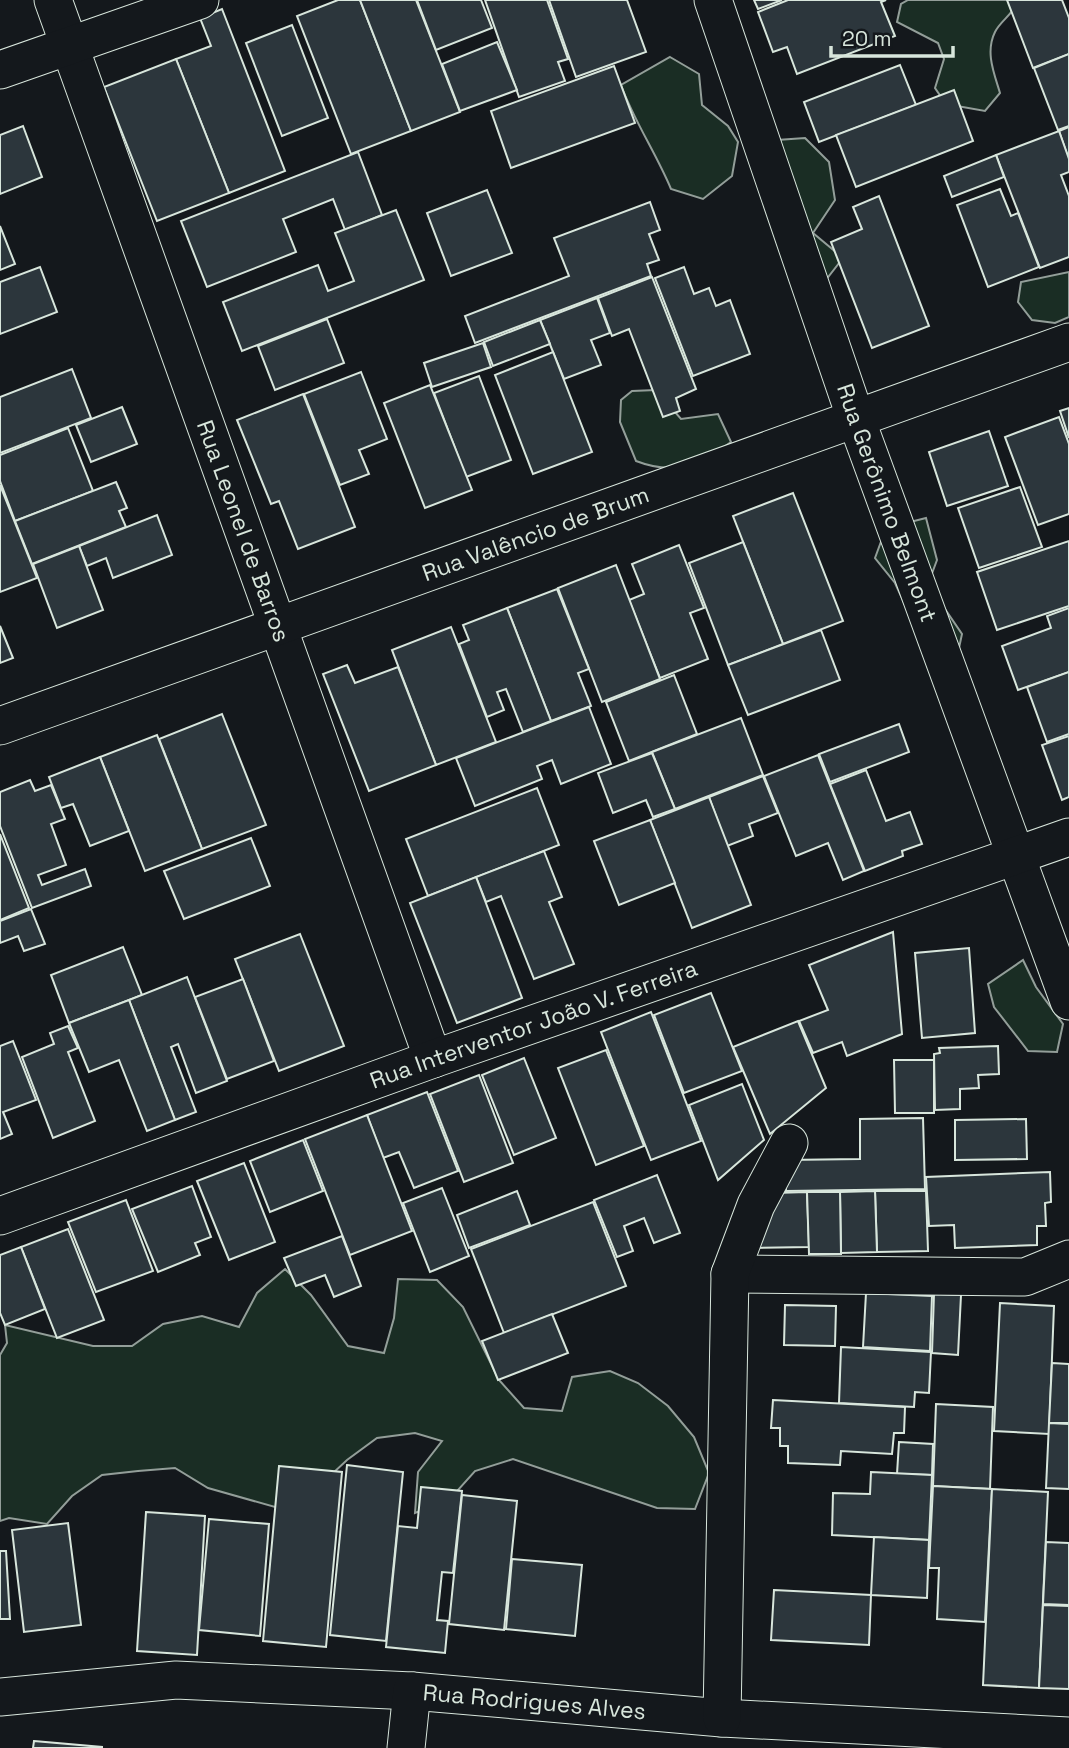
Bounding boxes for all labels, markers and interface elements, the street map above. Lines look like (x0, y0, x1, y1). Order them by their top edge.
scale bar (831, 14, 954, 58)
text: 20 m (842, 25, 892, 52)
street label: Rua Gerônimo Belmont (830, 380, 944, 626)
street label: Rua Leonel de Barros (190, 416, 297, 646)
street label: Rua Valêncio de Brum (418, 479, 653, 588)
street label: Rua Interventor João V. Ferreira (366, 953, 701, 1096)
street label: Rua Rodrigues Alves (422, 1677, 647, 1726)

